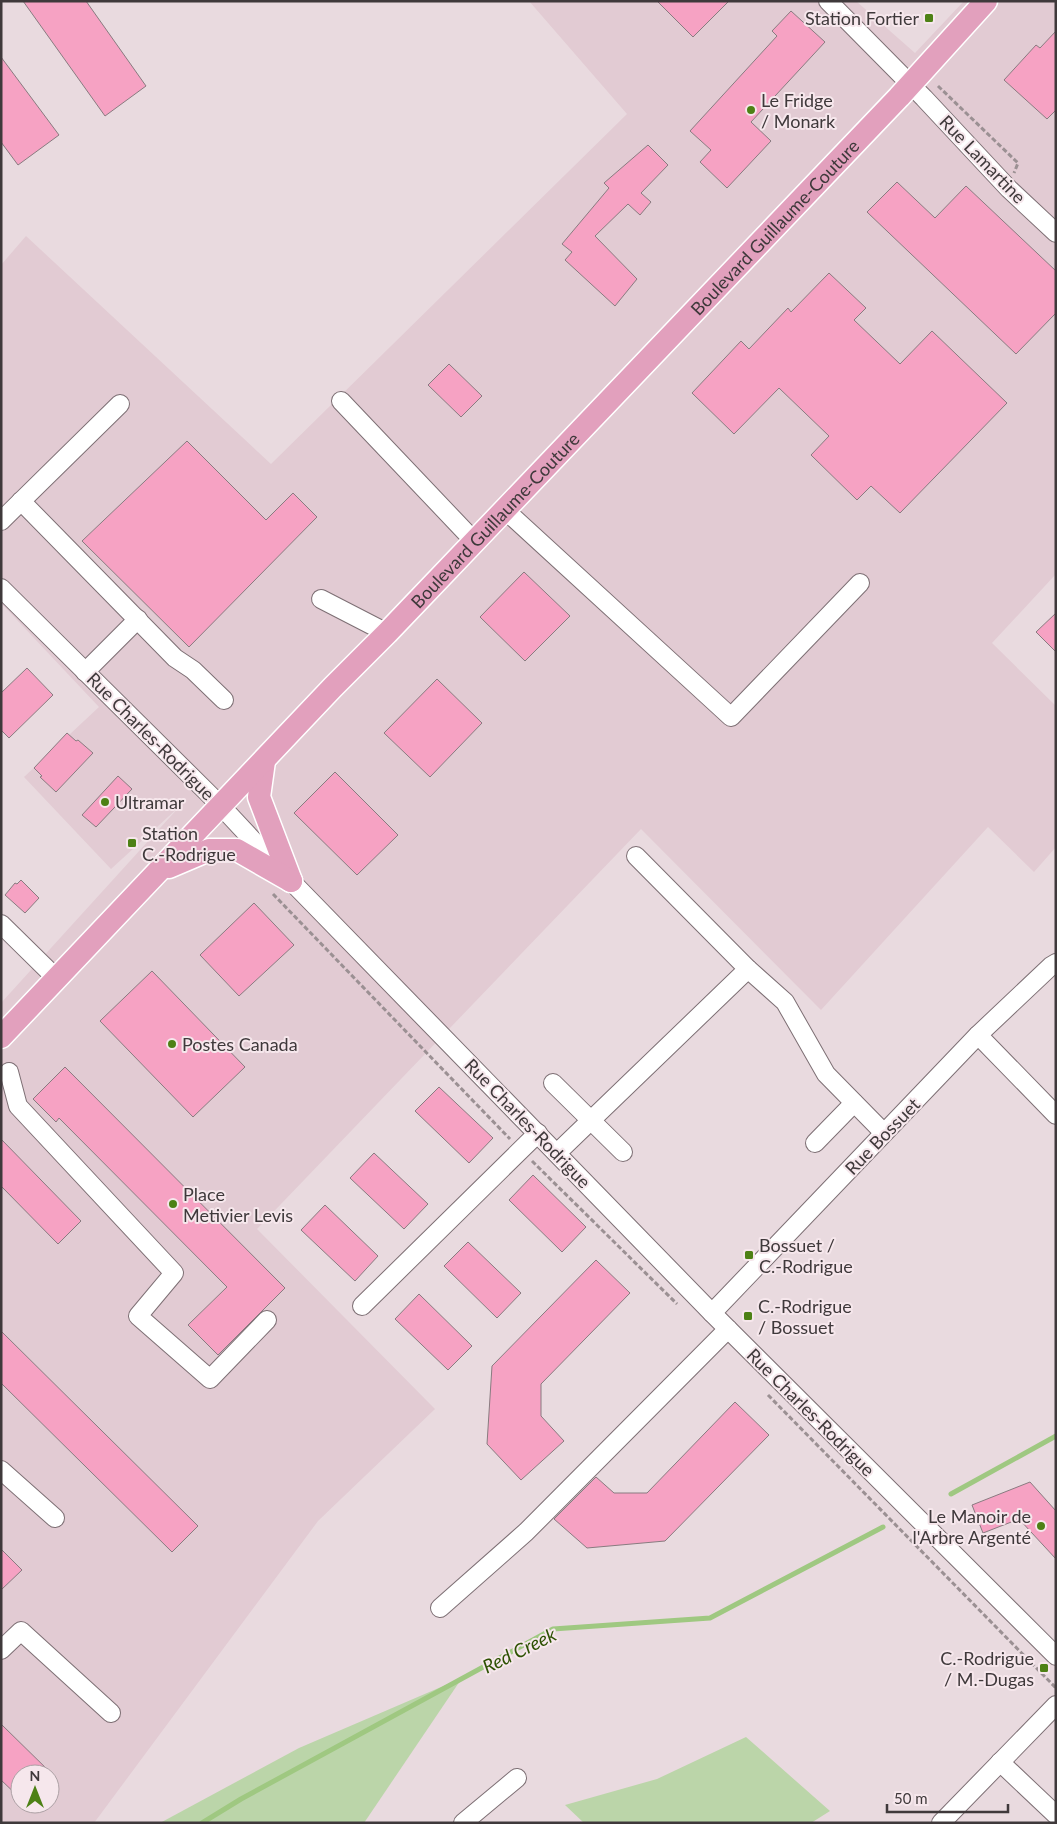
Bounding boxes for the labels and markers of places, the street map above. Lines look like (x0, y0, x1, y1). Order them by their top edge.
place label: Station Fortier (805, 7, 919, 29)
marker: Station Fortier (923, 12, 935, 24)
place label: Le Fridge / Monark (761, 89, 836, 132)
marker: Le Fridge / Monark (745, 104, 757, 116)
place label: Ultramar (115, 791, 185, 813)
marker: Ultramar (99, 796, 111, 808)
place label: Station C.-Rodrigue (142, 822, 236, 865)
marker: Station C.-Rodrigue (126, 837, 138, 849)
place label: Postes Canada (182, 1033, 298, 1055)
marker: Postes Canada (166, 1038, 178, 1050)
place label: Place Metivier Levis (183, 1183, 293, 1226)
marker: Place Metivier Levis (167, 1198, 179, 1210)
place label: Bossuet / C.-Rodrigue (759, 1234, 853, 1277)
marker: Bossuet / C.-Rodrigue (743, 1249, 755, 1261)
place label: C.-Rodrigue / Bossuet (758, 1295, 852, 1338)
marker: C.-Rodrigue / Bossuet (742, 1310, 754, 1322)
place label: Le Manoir de l'Arbre Argenté (913, 1505, 1031, 1548)
marker: Le Manoir de l'Arbre Argenté (1035, 1520, 1047, 1532)
place label: C.-Rodrigue / M.-Dugas (940, 1647, 1034, 1690)
marker: C.-Rodrigue / M.-Dugas (1038, 1662, 1050, 1674)

